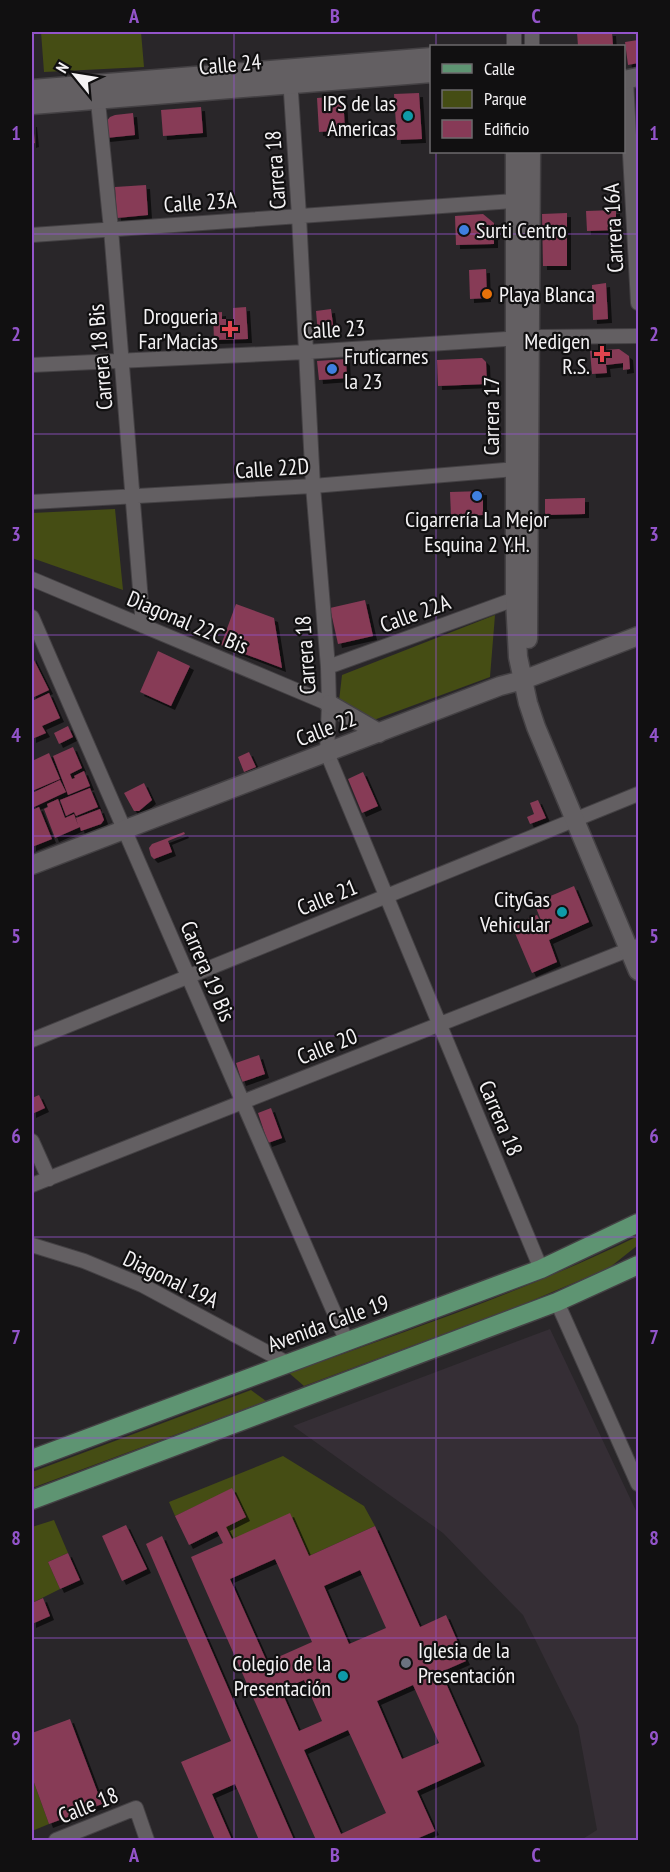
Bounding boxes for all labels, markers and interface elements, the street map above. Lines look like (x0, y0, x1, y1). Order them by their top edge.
text: A (128, 3, 140, 29)
text: B (330, 3, 340, 29)
text: C (531, 3, 541, 29)
north arrow (45, 45, 105, 105)
legend (430, 45, 625, 153)
street label: Calle 24 (198, 47, 262, 81)
text: Calle (484, 57, 515, 80)
text: N (51, 59, 73, 76)
text: Parque (484, 87, 527, 110)
place label: IPS de las Americas (322, 89, 396, 142)
marker: IPS de las Americas (401, 109, 415, 123)
text: Edificio (484, 117, 530, 140)
text: 1 (11, 120, 21, 146)
text: 1 (649, 120, 659, 146)
street label: Carrera 18 (258, 130, 292, 210)
street label: Carrera 16A (597, 182, 629, 273)
street label: Calle 23A (163, 185, 238, 219)
place label: Surti Centro (476, 216, 567, 244)
marker: Surti Centro (457, 223, 471, 237)
place label: Playa Blanca (499, 280, 595, 308)
marker: Playa Blanca (480, 287, 494, 301)
place label: Drogueria Far'Macias (138, 302, 218, 355)
street label: Carrera 18 Bis (81, 303, 119, 411)
street label: Calle 23 (302, 313, 366, 345)
text: 2 (11, 321, 21, 347)
text: 2 (649, 321, 659, 347)
marker: Drogueria Far'Macias (223, 322, 237, 336)
place label: Medigen R.S. (524, 327, 590, 380)
place label: Fruticarnes la 23 (344, 342, 428, 395)
marker: Medigen R.S. (595, 347, 609, 361)
marker: Fruticarnes la 23 (325, 362, 339, 376)
street label: Carrera 17 (477, 376, 505, 456)
street label: Calle 22D (234, 451, 310, 485)
marker: Cigarrería La Mejor Esquina 2 Y.H. (470, 489, 484, 503)
place label: Cigarrería La Mejor Esquina 2 Y.H. (405, 505, 549, 558)
text: 3 (11, 521, 21, 547)
text: 3 (649, 521, 659, 547)
street label: Diagonal 22C Bis (123, 584, 253, 660)
street label: Calle 22A (376, 587, 455, 639)
street label: Carrera 18 (288, 615, 322, 695)
street label: Calle 22 (292, 704, 360, 752)
text: 4 (11, 722, 21, 748)
text: 4 (649, 722, 659, 748)
street label: Calle 21 (293, 872, 361, 922)
place label: CityGas Vehicular (479, 885, 550, 938)
marker: CityGas Vehicular (555, 905, 569, 919)
street label: Carrera 19 Bis (174, 917, 242, 1025)
text: 5 (11, 923, 21, 949)
text: 5 (649, 923, 659, 949)
street label: Calle 20 (293, 1021, 361, 1071)
street label: Carrera 18 (473, 1076, 529, 1160)
text: 6 (11, 1123, 21, 1149)
text: 6 (649, 1123, 659, 1149)
street label: Diagonal 19A (119, 1244, 224, 1314)
street label: Avenida Calle 19 (263, 1288, 393, 1358)
text: 7 (11, 1324, 21, 1350)
text: 7 (649, 1324, 659, 1350)
text: 8 (11, 1525, 21, 1551)
text: 8 (649, 1525, 659, 1551)
place label: Iglesia de la Presentación (418, 1636, 515, 1689)
place label: Colegio de la Presentación (232, 1649, 331, 1702)
marker: Iglesia de la Presentación (399, 1656, 413, 1670)
marker: Colegio de la Presentación (336, 1669, 350, 1683)
text: 9 (11, 1725, 21, 1751)
text: 9 (649, 1725, 659, 1751)
street label: Calle 18 (54, 1780, 122, 1830)
text: A (128, 1842, 140, 1868)
text: B (330, 1842, 340, 1868)
text: C (531, 1842, 541, 1868)

